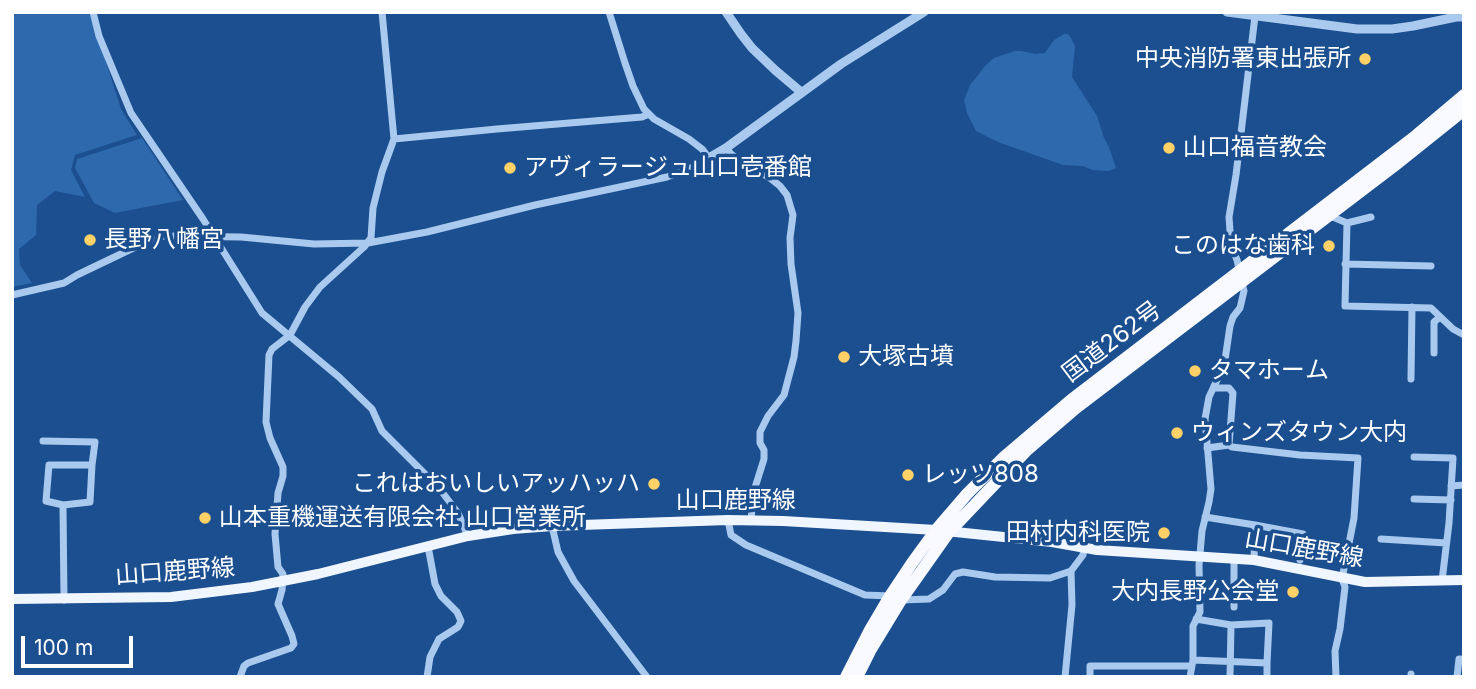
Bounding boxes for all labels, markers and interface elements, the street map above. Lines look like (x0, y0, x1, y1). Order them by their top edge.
place label: 中央消防署東出張所 (1135, 45, 1351, 73)
marker: 中央消防署東出張所 (1357, 51, 1373, 67)
place label: 山口福音教会 (1183, 134, 1327, 162)
marker: 山口福音教会 (1161, 140, 1177, 156)
place label: アヴィラージュ山口壱番館 (524, 154, 812, 182)
marker: アヴィラージュ山口壱番館 (502, 160, 518, 176)
place label: 長野八幡宮 (104, 226, 224, 254)
marker: 長野八幡宮 (82, 232, 98, 248)
place label: このはな歯科 (1171, 232, 1315, 260)
marker: このはな歯科 (1321, 238, 1337, 254)
street label: 国道262号 (1057, 296, 1167, 388)
place label: 大塚古墳 (858, 343, 954, 371)
marker: 大塚古墳 (836, 349, 852, 365)
place label: タマホーム (1209, 357, 1329, 385)
marker: タマホーム (1187, 363, 1203, 379)
place label: ウィンズタウン大内 (1191, 419, 1407, 447)
marker: ウィンズタウン大内 (1169, 425, 1185, 441)
place label: レッツ808 (922, 461, 1039, 489)
marker: レッツ808 (900, 467, 916, 483)
place label: これはおいしいアッハッハ (352, 470, 640, 498)
marker: これはおいしいアッハッハ (646, 476, 662, 492)
street label: 山口鹿野線 (676, 487, 796, 515)
place label: 山本重機運送有限会社 山口営業所 (219, 504, 586, 532)
marker: 山本重機運送有限会社 山口営業所 (197, 510, 213, 526)
place label: 田村内科医院 (1006, 519, 1150, 547)
street label: 山口鹿野線 (1242, 524, 1366, 574)
marker: 田村内科医院 (1156, 525, 1172, 541)
street label: 山口鹿野線 (114, 553, 236, 591)
place label: 大内長野公会堂 (1111, 578, 1279, 606)
marker: 大内長野公会堂 (1285, 584, 1301, 600)
scale bar (24, 622, 136, 666)
text: 100 m (34, 635, 93, 660)

